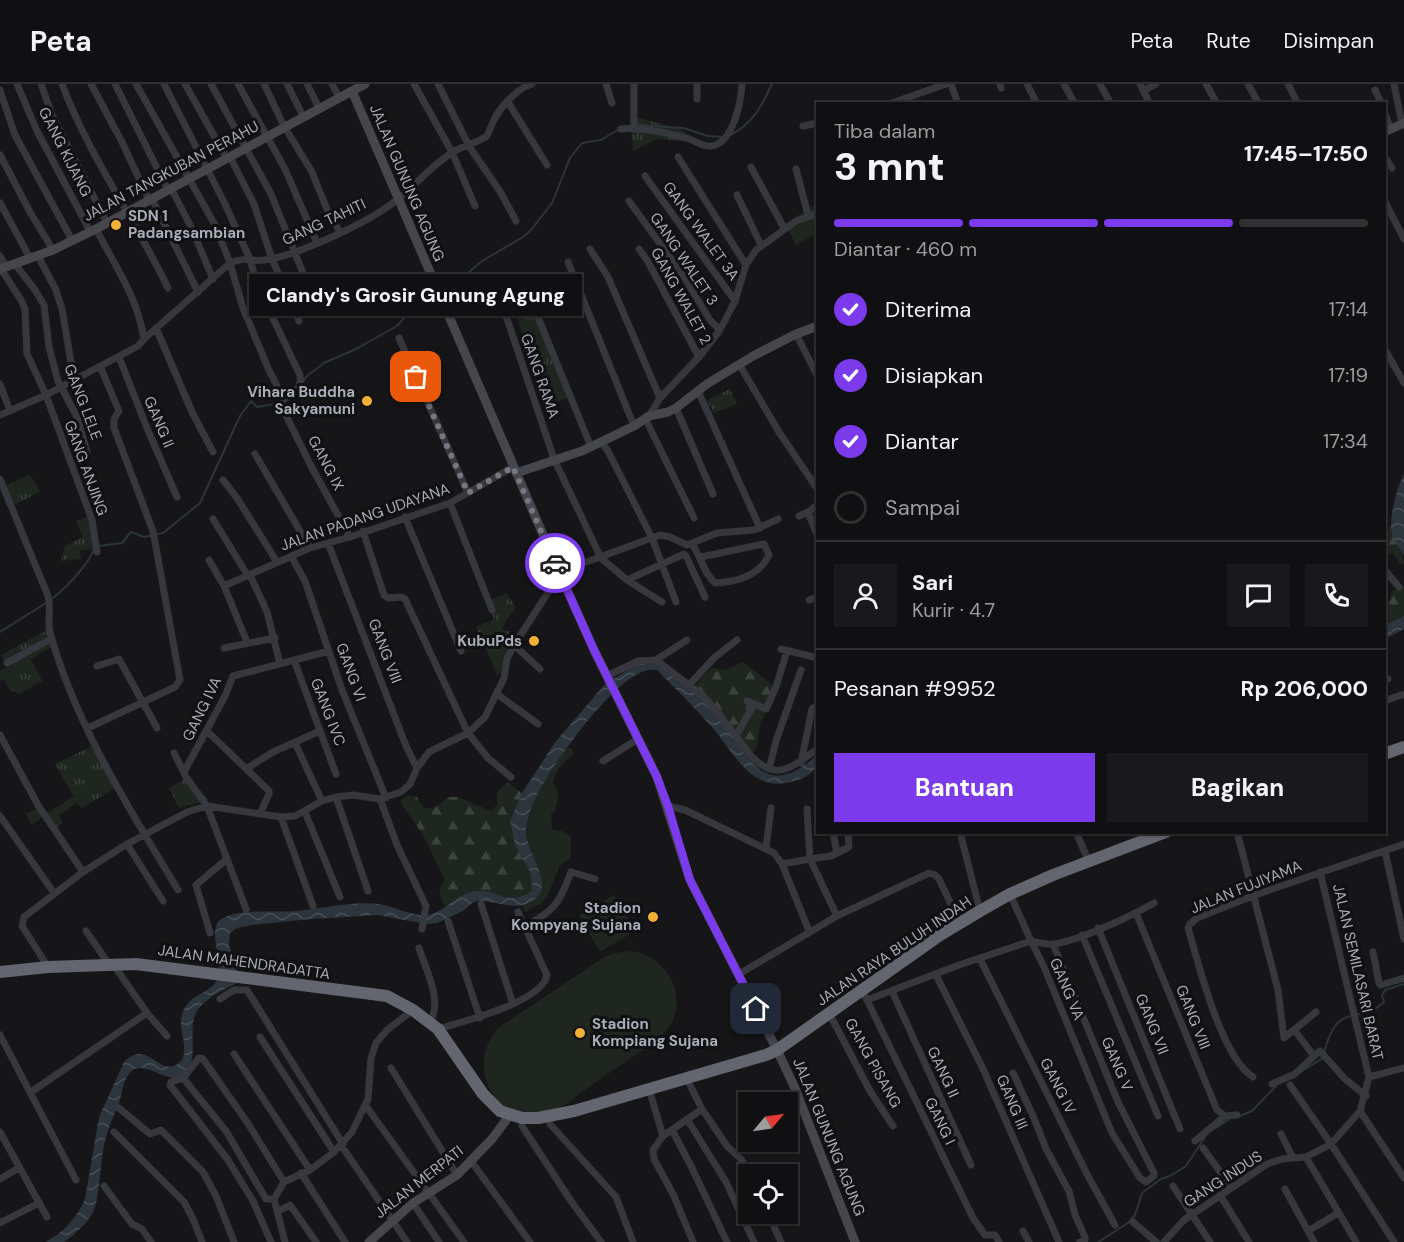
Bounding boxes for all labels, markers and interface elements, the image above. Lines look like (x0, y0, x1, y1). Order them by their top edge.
text: Peta (30, 23, 92, 60)
text: Peta (1130, 27, 1173, 55)
text: Rute (1206, 27, 1251, 55)
text: Disimpan (1284, 27, 1374, 55)
street label: JALAN GUNUNG AGUNG (365, 101, 449, 265)
street label: GANG KIJANG (34, 104, 96, 200)
street label: JALAN TANGKUBAN PERAHU (80, 116, 262, 226)
text: Tiba dalam (834, 118, 935, 144)
text: 17:45–17:50 (1244, 139, 1368, 168)
text: 3 mnt (834, 141, 945, 192)
street label: GANG WALET 3A (659, 178, 743, 284)
street label: GANG TAHITI (279, 194, 369, 250)
place label: SDN 1 Padangsambian (128, 206, 245, 243)
street label: GANG WALET 3 (646, 209, 722, 309)
marker: SDN 1 Padangsambian (109, 218, 123, 232)
text: Diantar · 460 m (834, 236, 977, 262)
street label: GANG WALET 2 (646, 244, 716, 348)
callout: Clandy's Grosir Gunung Agung (249, 275, 582, 317)
text: Clandy's Grosir Gunung Agung (266, 282, 565, 308)
icon: check (834, 293, 867, 326)
text: Diterima (885, 295, 971, 324)
text: 17:14 (1329, 296, 1368, 322)
street label: GANG RAMA (516, 331, 564, 421)
pin (390, 351, 441, 402)
icon: check (834, 359, 867, 392)
icon: bag (399, 360, 432, 393)
street label: GANG LELE (59, 361, 107, 443)
text: Disiapkan (885, 361, 983, 390)
text: 17:19 (1328, 362, 1368, 388)
place label: Vihara Buddha Sakyamuni (247, 382, 355, 419)
street label: GANG II (139, 393, 179, 451)
marker: Vihara Buddha Sakyamuni (360, 394, 374, 408)
street label: GANG ANJING (59, 418, 113, 518)
icon: check (834, 425, 867, 458)
text: Diantar (885, 427, 959, 456)
text: 17:34 (1323, 428, 1368, 454)
street label: GANG IX (303, 432, 349, 494)
street label: JALAN PADANG UDAYANA (278, 479, 452, 555)
text: Sampai (885, 493, 960, 522)
courier (525, 533, 585, 593)
icon: car (539, 547, 572, 580)
button: person (834, 564, 897, 627)
button: chat (1227, 564, 1290, 627)
button: phone (1305, 564, 1368, 627)
text: Sari (912, 568, 953, 597)
text: Kurir · 4.7 (912, 597, 995, 623)
street label: GANG VIII (364, 616, 406, 686)
place label: KubuPds (457, 631, 522, 651)
marker: KubuPds (527, 634, 541, 648)
street label: GANG VI (331, 640, 371, 704)
street label: GANG IVA (178, 674, 226, 744)
text: Pesanan #9952 (834, 674, 996, 703)
text: Rp 206,000 (1241, 674, 1368, 703)
street label: GANG IVC (306, 675, 350, 749)
button: Bantuan (834, 753, 1095, 822)
button: Bagikan (1107, 753, 1368, 822)
street label: JALAN FUJIYAMA (1187, 856, 1305, 918)
street label: JALAN SEMILASARI BARAT (1328, 882, 1388, 1062)
street label: JALAN RAYA BULUH INDAH (813, 892, 975, 1010)
place label: Stadion Kompyang Sujana (511, 898, 641, 935)
marker: Stadion Kompyang Sujana (646, 910, 660, 924)
street label: JALAN MAHENDRADATTA (156, 940, 332, 984)
street label: GANG VA (1045, 955, 1089, 1023)
street label: GANG VIII (1171, 982, 1215, 1052)
pin (730, 983, 781, 1034)
street label: GANG VII (1131, 991, 1173, 1057)
icon: home (739, 992, 772, 1025)
place label: Stadion Kompiang Sujana (592, 1014, 718, 1051)
street label: GANG PISANG (840, 1015, 906, 1111)
marker: Stadion Kompiang Sujana (573, 1026, 587, 1040)
street label: GANG V (1097, 1034, 1137, 1094)
street label: GANG II (923, 1043, 963, 1101)
street label: GANG IV (1035, 1054, 1081, 1118)
street label: JALAN GUNUNG AGUNG (788, 1055, 870, 1219)
street label: GANG III (992, 1072, 1032, 1132)
north arrow (738, 1092, 798, 1152)
map controls (738, 1092, 798, 1224)
street label: GANG I (920, 1094, 960, 1148)
street label: JALAN MERPATI (371, 1141, 467, 1223)
street label: GANG INDUS (1180, 1146, 1266, 1212)
button: locate (738, 1164, 798, 1224)

